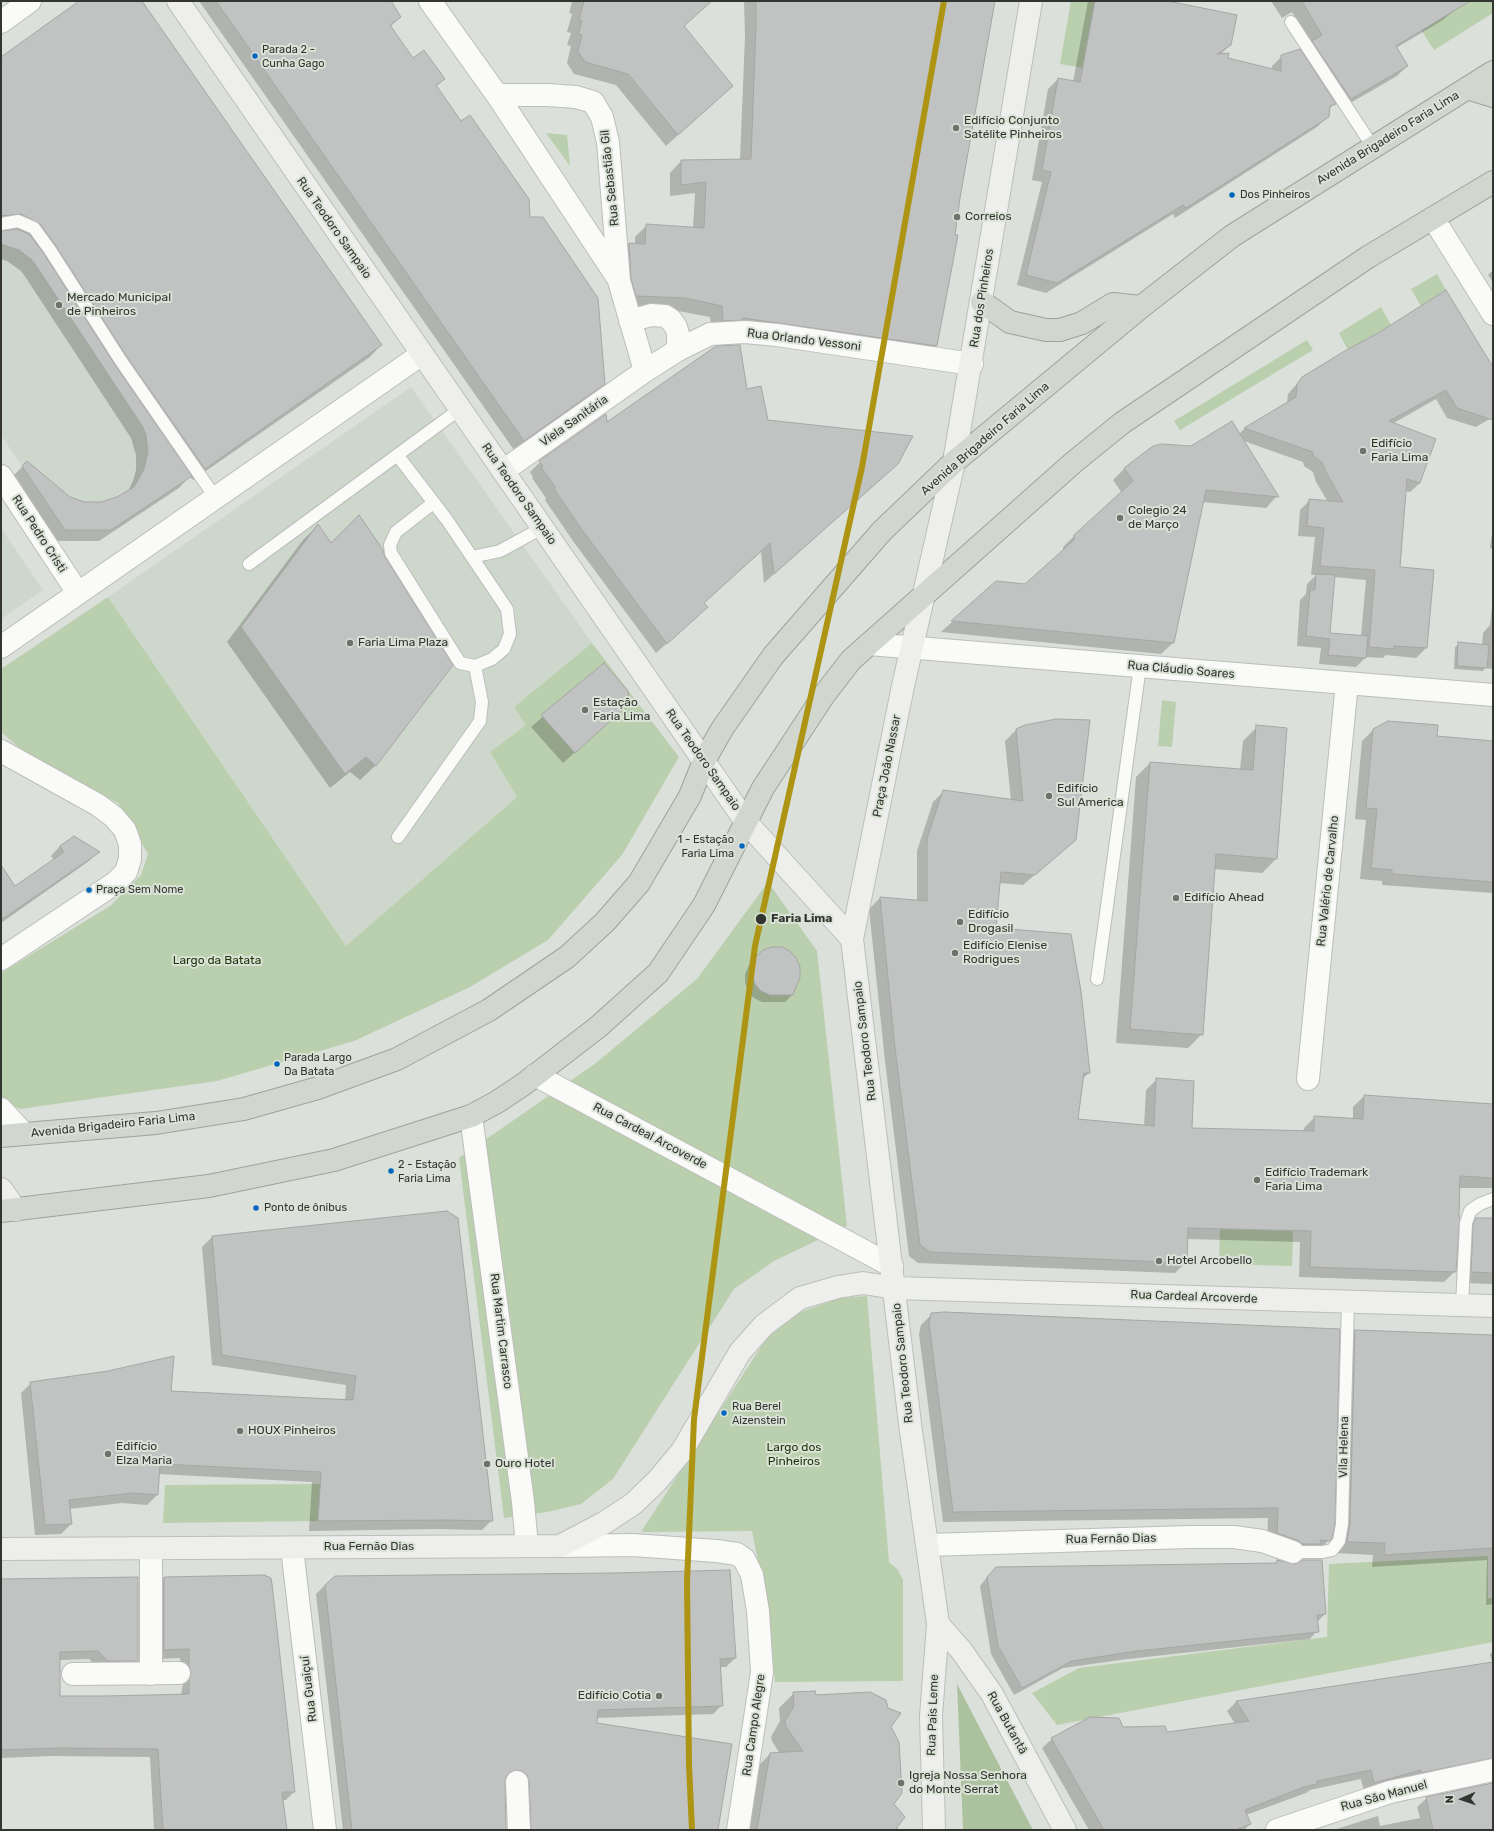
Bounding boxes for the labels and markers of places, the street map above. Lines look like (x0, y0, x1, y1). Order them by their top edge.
place label: Parada 2 - Cunha Gago (262, 43, 325, 69)
marker: Parada 2 - Cunha Gago (250, 51, 260, 61)
place label: Edifício Conjunto Satélite Pinheiros (964, 114, 1062, 142)
marker: Edifício Conjunto Satélite Pinheiros (951, 123, 961, 133)
place label: Dos Pinheiros (1240, 188, 1310, 202)
marker: Dos Pinheiros (1227, 190, 1237, 200)
place label: Correios (965, 210, 1012, 224)
marker: Correios (952, 212, 962, 222)
place label: Mercado Municipal de Pinheiros (67, 291, 171, 319)
marker: Mercado Municipal de Pinheiros (54, 300, 64, 310)
place label: Edifício Faria Lima (1371, 437, 1428, 465)
marker: Edifício Faria Lima (1358, 446, 1368, 456)
place label: Colegio 24 de Março (1128, 504, 1187, 532)
marker: Colegio 24 de Março (1115, 513, 1125, 523)
place label: Faria Lima Plaza (358, 636, 448, 650)
marker: Faria Lima Plaza (345, 638, 355, 648)
place label: Estação Faria Lima (593, 696, 650, 724)
marker: Estação Faria Lima (580, 705, 590, 715)
place label: Edifício Sul America (1057, 782, 1124, 810)
marker: Edifício Sul America (1044, 791, 1054, 801)
place label: 1 - Estação Faria Lima (677, 833, 734, 859)
marker: 1 - Estação Faria Lima (737, 841, 747, 851)
place label: Praça Sem Nome (96, 883, 183, 897)
marker: Praça Sem Nome (84, 885, 94, 895)
place label: Edifício Ahead (1184, 891, 1264, 905)
marker: Edifício Ahead (1171, 893, 1181, 903)
place label: Edifício Drogasil (968, 908, 1013, 936)
marker: Faria Lima (754, 912, 768, 926)
place label: Faria Lima (771, 912, 832, 926)
marker: Edifício Drogasil (955, 917, 965, 927)
place label: Edifício Elenise Rodrigues (963, 939, 1047, 967)
marker: Edifício Elenise Rodrigues (950, 948, 960, 958)
place label: Parada Largo Da Batata (284, 1051, 352, 1077)
marker: Parada Largo Da Batata (272, 1059, 282, 1069)
place label: 2 - Estação Faria Lima (398, 1158, 456, 1184)
marker: 2 - Estação Faria Lima (386, 1166, 396, 1176)
place label: Edifício Trademark Faria Lima (1265, 1166, 1368, 1194)
marker: Edifício Trademark Faria Lima (1252, 1175, 1262, 1185)
place label: Ponto de ônibus (264, 1201, 347, 1215)
marker: Ponto de ônibus (251, 1203, 261, 1213)
place label: Hotel Arcobello (1167, 1254, 1252, 1268)
marker: Hotel Arcobello (1154, 1256, 1164, 1266)
place label: Rua Berel Aizenstein (732, 1400, 786, 1426)
marker: Rua Berel Aizenstein (719, 1408, 729, 1418)
place label: HOUX Pinheiros (248, 1424, 336, 1438)
marker: HOUX Pinheiros (235, 1426, 245, 1436)
place label: Edifício Elza Maria (116, 1440, 172, 1468)
marker: Edifício Elza Maria (103, 1449, 113, 1459)
place label: Ouro Hotel (495, 1457, 554, 1471)
marker: Ouro Hotel (482, 1459, 492, 1469)
place label: Edifício Cotia (578, 1689, 651, 1703)
marker: Edifício Cotia (654, 1691, 664, 1701)
place label: Igreja Nossa Senhora do Monte Serrat (909, 1769, 1027, 1797)
marker: Igreja Nossa Senhora do Monte Serrat (896, 1778, 906, 1788)

